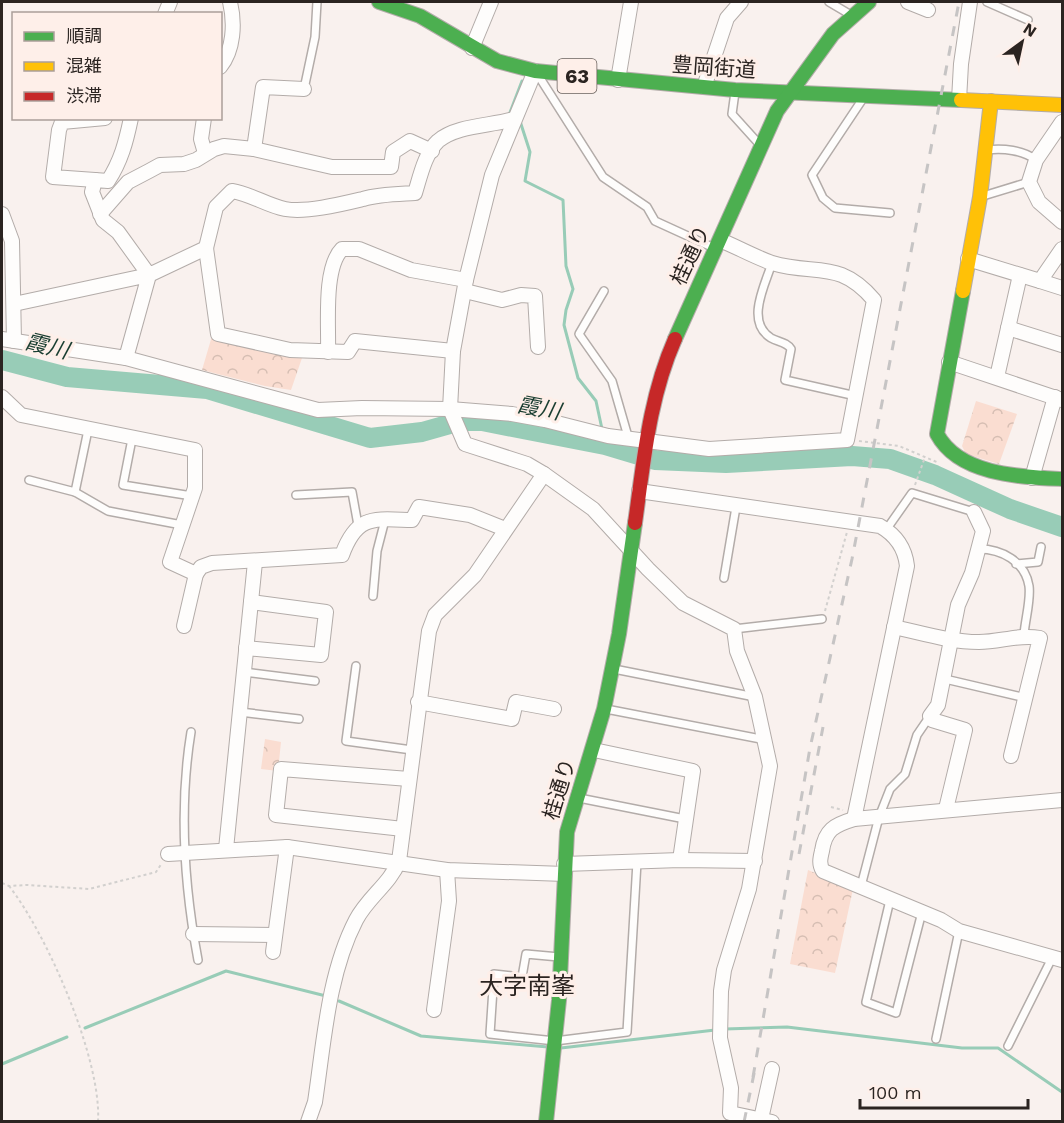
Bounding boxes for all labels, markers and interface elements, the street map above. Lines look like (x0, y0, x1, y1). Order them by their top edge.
legend (12, 12, 222, 120)
north arrow (992, 12, 1052, 72)
text: N (1020, 19, 1040, 41)
text: 順調 (66, 25, 102, 46)
street label: 豊岡街道 (671, 52, 757, 82)
text: 混雑 (66, 55, 102, 76)
road number: 63 (558, 59, 596, 93)
text: 渋滞 (66, 85, 102, 106)
street label: 桂通り (665, 221, 715, 289)
water label: 霞川 (23, 329, 73, 364)
water label: 霞川 (515, 392, 565, 425)
street label: 桂通り (538, 755, 580, 823)
district label: 大字南峯 (479, 972, 575, 1000)
scale bar (860, 1072, 1028, 1110)
text: 100 m (869, 1082, 922, 1103)

